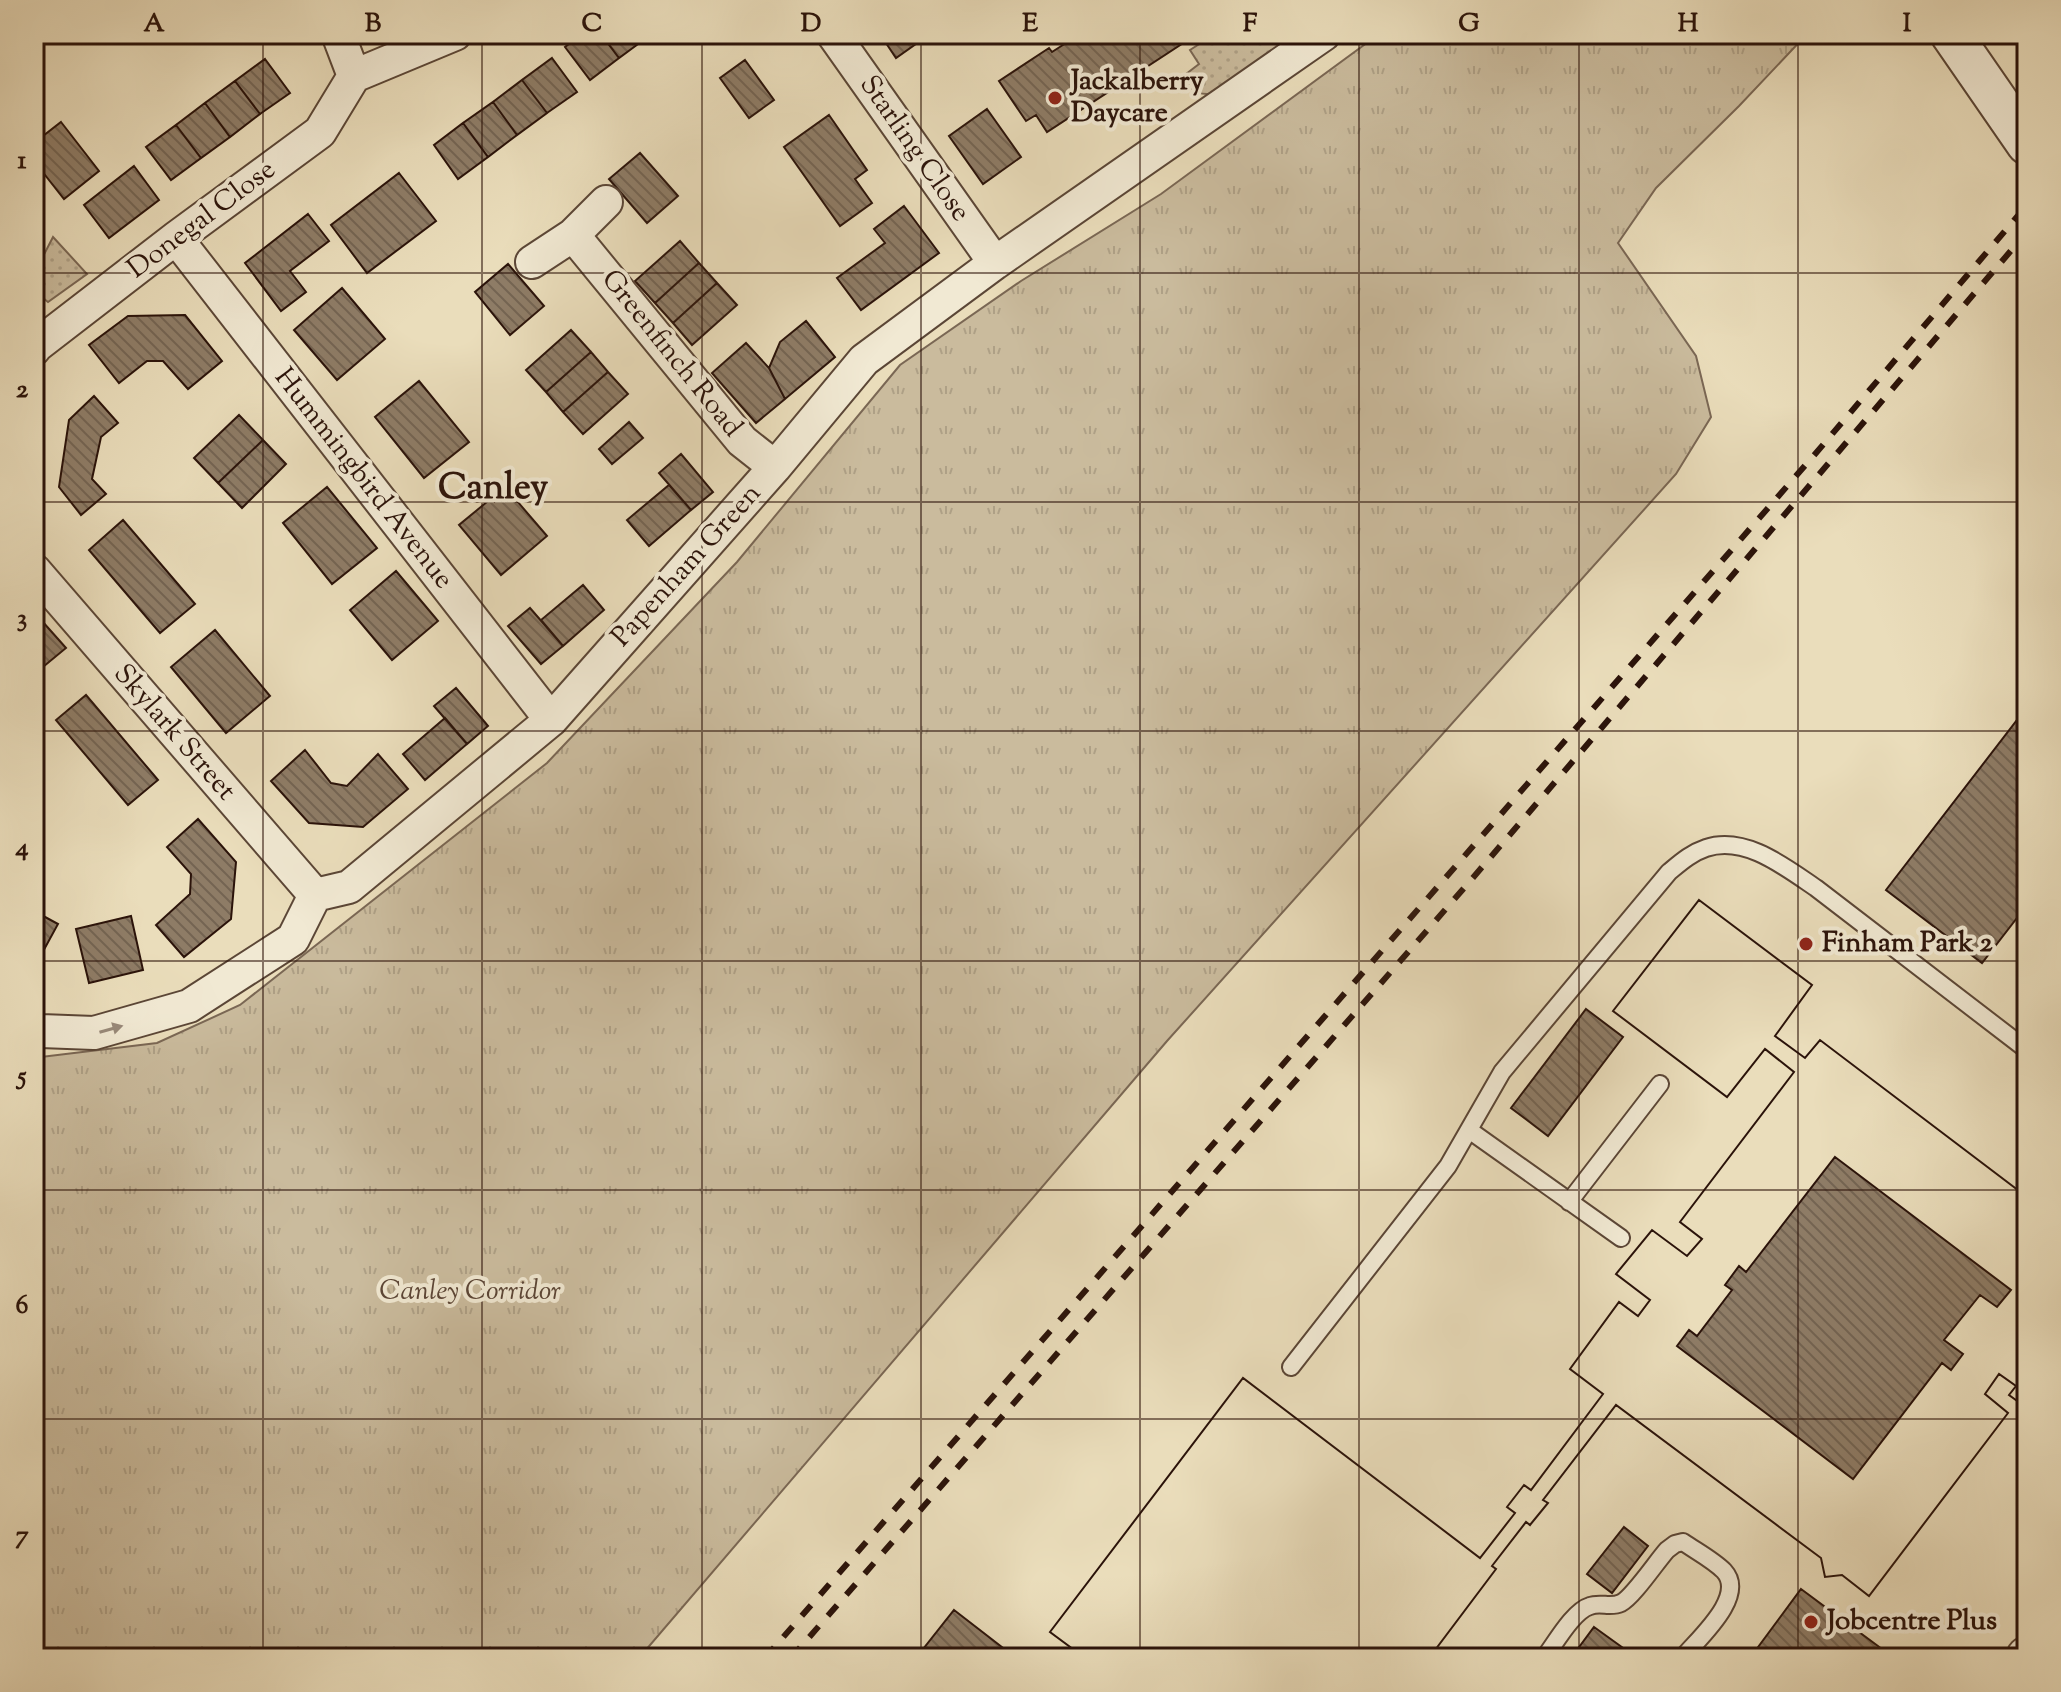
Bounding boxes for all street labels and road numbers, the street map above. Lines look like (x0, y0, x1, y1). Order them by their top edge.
street label: Starling Close (849, 68, 979, 230)
street label: Donegal Close (119, 151, 285, 289)
street label: Greenfinch Road (591, 262, 751, 447)
street label: Hummingbird Avenue (264, 360, 462, 598)
street label: Papenham Green (603, 475, 771, 657)
street label: Skylark Street (103, 656, 245, 810)

